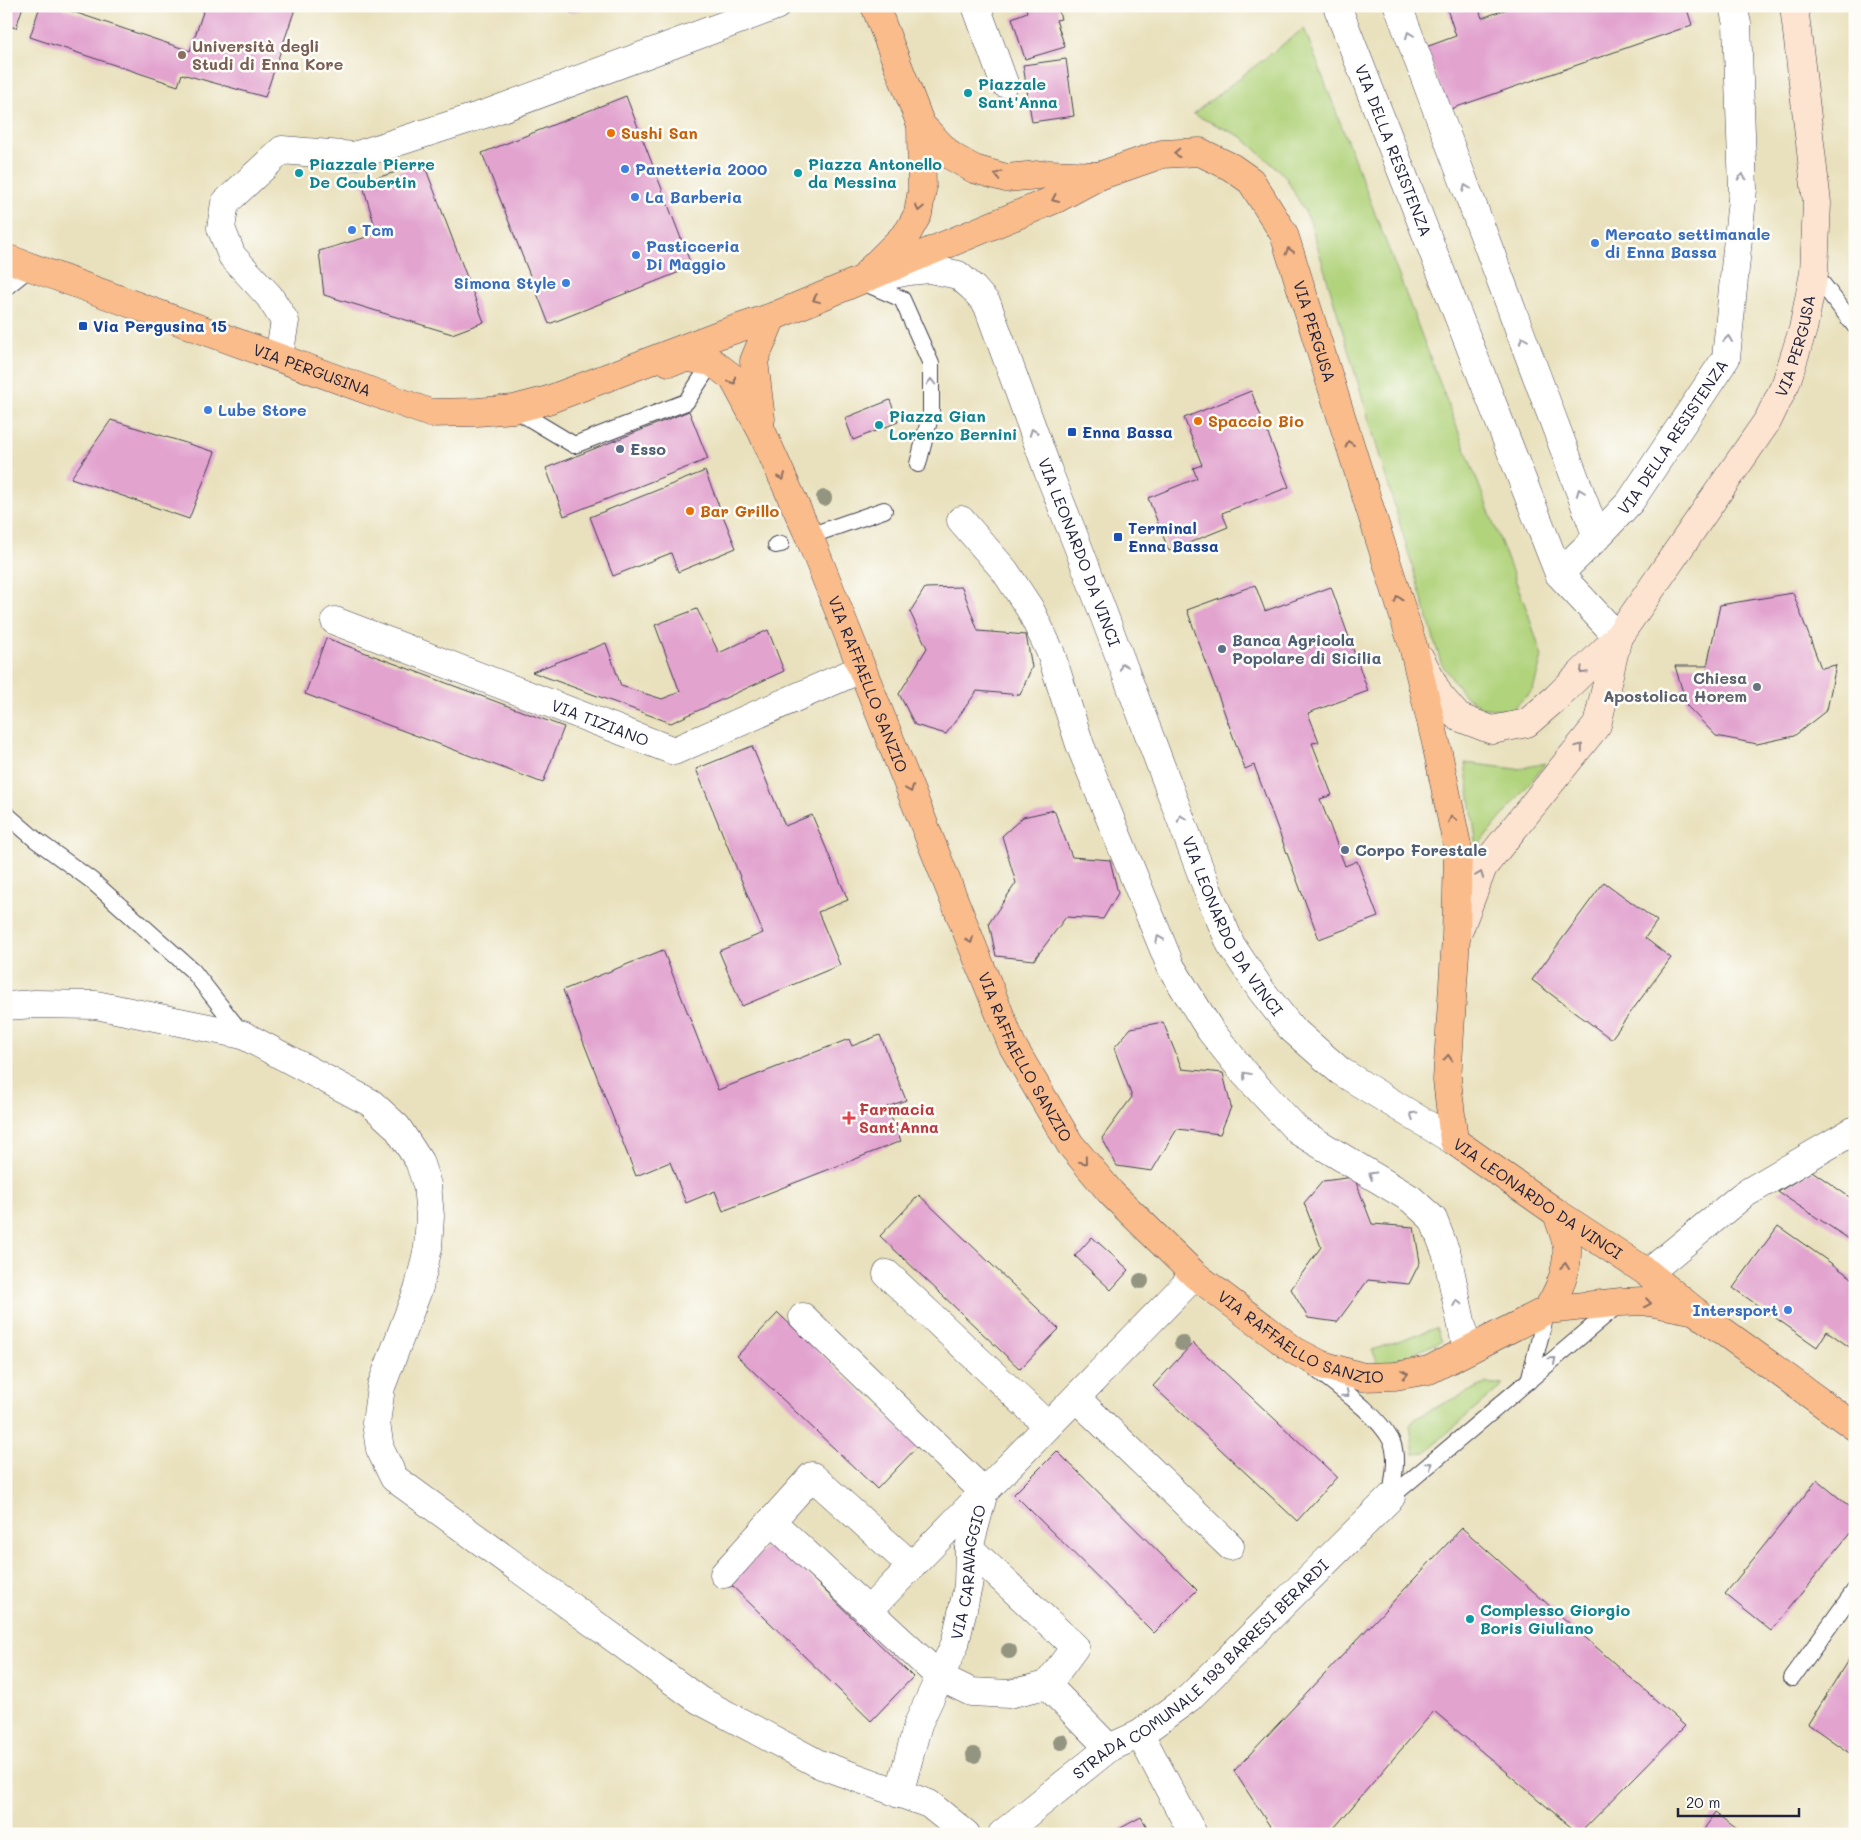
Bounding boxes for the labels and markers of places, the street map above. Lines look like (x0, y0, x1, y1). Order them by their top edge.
place label: Università degli Studi di Enna Kore (192, 35, 343, 74)
marker: Università degli Studi di Enna Kore (176, 49, 188, 61)
place label: Piazzale Sant'Anna (978, 73, 1058, 112)
marker: Piazzale Sant'Anna (962, 87, 974, 99)
place label: Sushi San (621, 122, 698, 143)
marker: Sushi San (605, 127, 617, 139)
place label: Piazzale Pierre De Coubertin (309, 153, 435, 192)
place label: Piazza Antonello da Messina (808, 153, 942, 192)
place label: Panetteria 2000 (635, 158, 767, 179)
marker: Panetteria 2000 (619, 163, 631, 175)
marker: Piazzale Pierre De Coubertin (293, 167, 305, 179)
marker: Piazza Antonello da Messina (792, 167, 804, 179)
place label: La Barberia (645, 186, 742, 207)
marker: La Barberia (629, 191, 641, 203)
place label: Tcm (362, 219, 394, 240)
place label: Mercato settimanale di Enna Bassa (1605, 223, 1770, 262)
marker: Tcm (346, 224, 358, 236)
place label: Pasticceria Di Maggio (646, 235, 740, 274)
marker: Mercato settimanale di Enna Bassa (1589, 237, 1601, 249)
marker: Pasticceria Di Maggio (630, 249, 642, 261)
place label: Simona Style (454, 272, 556, 293)
marker: Simona Style (560, 277, 572, 289)
place label: Via Pergusina 15 (93, 315, 227, 336)
marker: Via Pergusina 15 (77, 320, 89, 332)
place label: Lube Store (218, 399, 307, 420)
marker: Lube Store (202, 404, 214, 416)
place label: Piazza Gian Lorenzo Bernini (889, 405, 1017, 444)
place label: Spaccio Bio (1208, 410, 1304, 431)
marker: Spaccio Bio (1192, 415, 1204, 427)
marker: Piazza Gian Lorenzo Bernini (873, 419, 885, 431)
place label: Enna Bassa (1082, 421, 1173, 442)
marker: Enna Bassa (1066, 426, 1078, 438)
place label: Esso (630, 438, 666, 459)
marker: Esso (614, 443, 626, 455)
place label: Bar Grillo (700, 500, 779, 521)
marker: Bar Grillo (684, 505, 696, 517)
place label: Terminal Enna Bassa (1128, 517, 1219, 556)
marker: Terminal Enna Bassa (1112, 531, 1124, 543)
place label: Banca Agricola Popolare di Sicilia (1232, 629, 1382, 668)
marker: Banca Agricola Popolare di Sicilia (1216, 643, 1228, 655)
place label: Chiesa Apostolica Horem (1603, 667, 1747, 706)
marker: Chiesa Apostolica Horem (1751, 681, 1763, 693)
place label: Corpo Forestale (1355, 839, 1487, 860)
marker: Corpo Forestale (1339, 844, 1351, 856)
place label: Farmacia Sant'Anna (859, 1098, 939, 1137)
marker: Farmacia Sant'Anna (843, 1112, 855, 1124)
place label: Intersport (1692, 1299, 1778, 1320)
marker: Intersport (1782, 1304, 1794, 1316)
place label: Complesso Giorgio Boris Giuliano (1480, 1599, 1631, 1638)
marker: Complesso Giorgio Boris Giuliano (1464, 1613, 1476, 1625)

